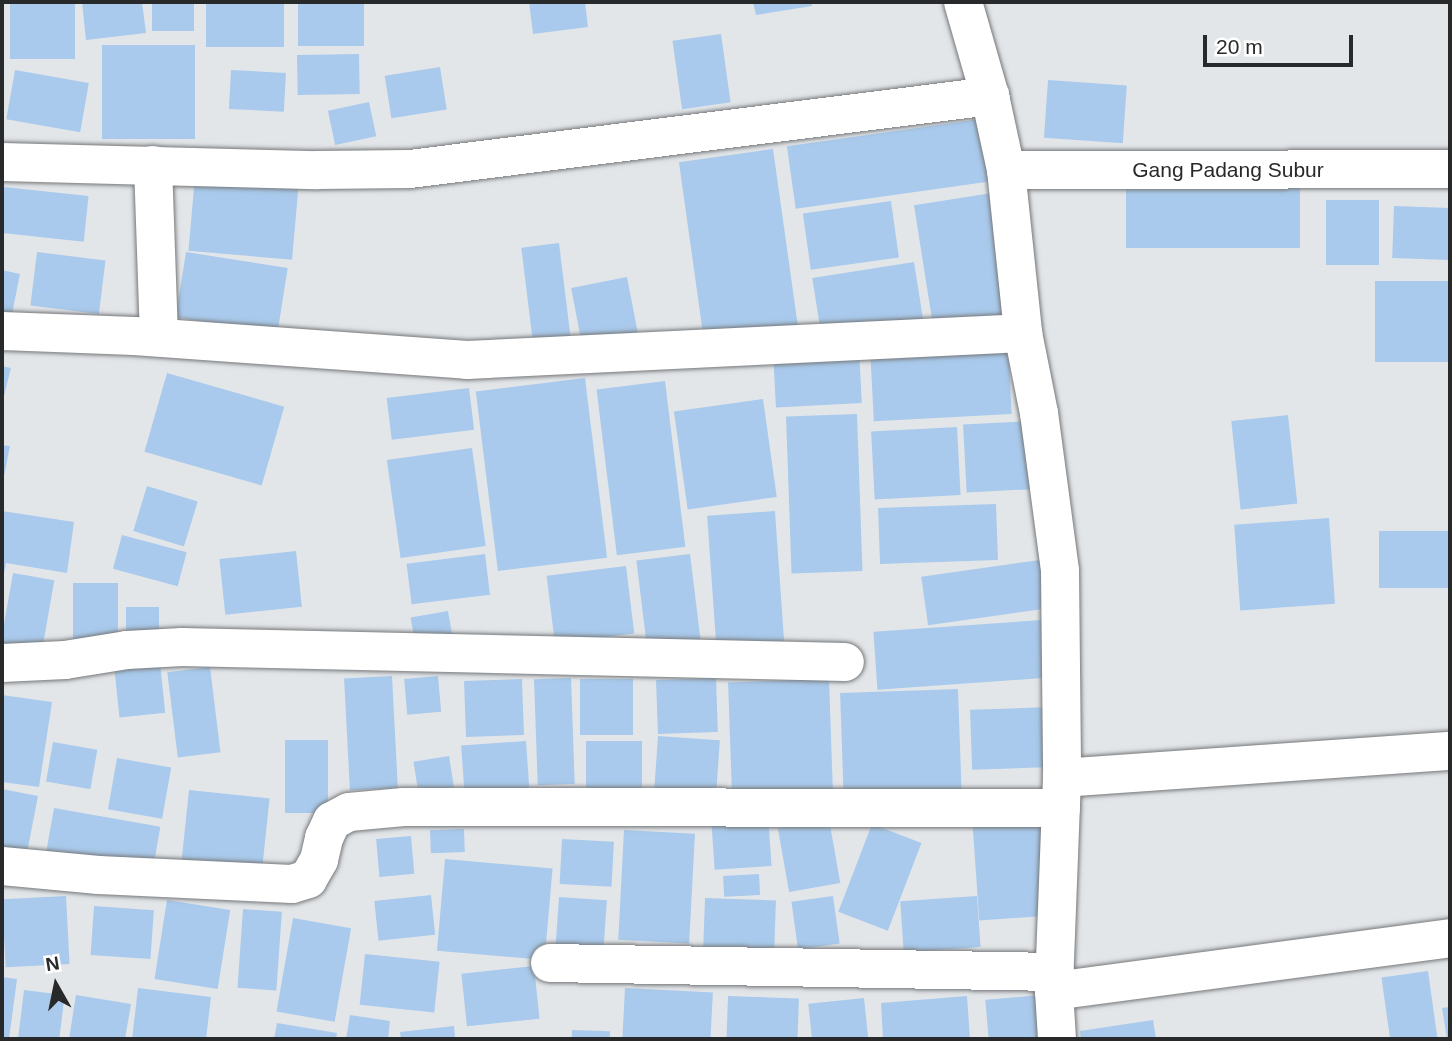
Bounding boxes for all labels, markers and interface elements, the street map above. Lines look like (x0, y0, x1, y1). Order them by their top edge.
scale bar (1207, 21, 1358, 65)
text: 20 m (1216, 35, 1263, 58)
street label: Gang Padang Subur (1132, 157, 1324, 183)
north arrow (21, 950, 91, 1020)
text: N (44, 952, 61, 975)

